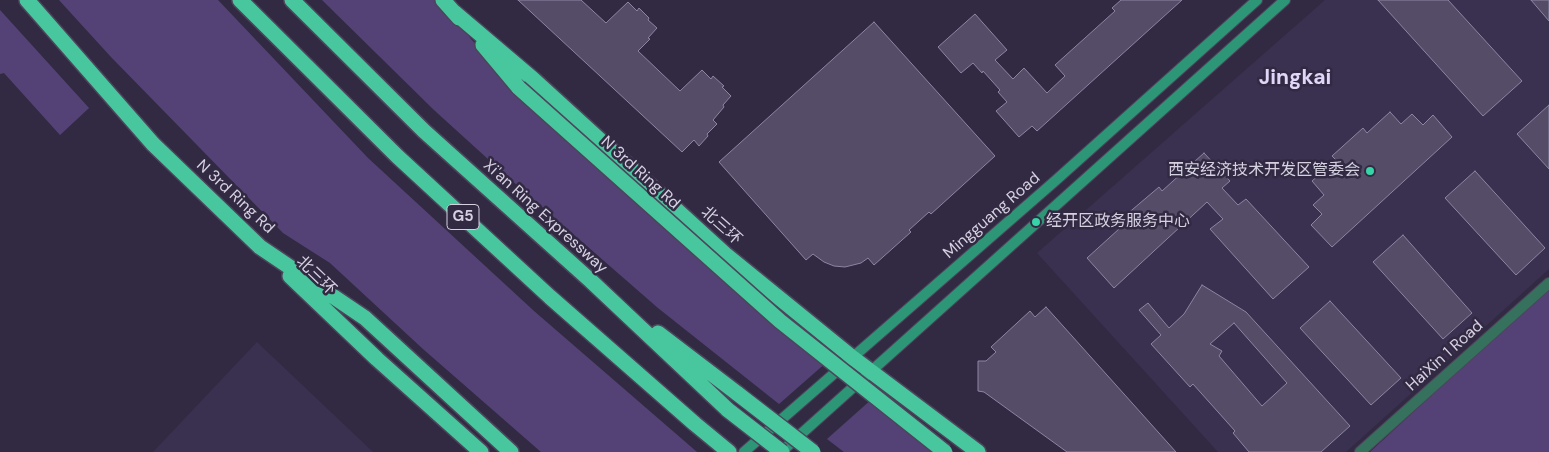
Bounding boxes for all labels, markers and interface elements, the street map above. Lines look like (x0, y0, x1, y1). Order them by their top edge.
district label: Jingkai (1259, 65, 1331, 91)
street label: N 3rd Ring Rd (597, 133, 683, 213)
street label: N 3rd Ring Rd (192, 156, 278, 238)
street label: Xi'an Ring Expressway (479, 156, 611, 278)
place label: 西安经济技术开发区管委会 (1168, 161, 1360, 181)
marker: 西安经济技术开发区管委会 (1364, 165, 1376, 177)
street label: Mingguang Road (940, 169, 1044, 263)
street label: 北三环 (697, 203, 745, 249)
road number: G5 (447, 204, 479, 230)
place label: 经开区政务服务中心 (1046, 212, 1190, 232)
marker: 经开区政务服务中心 (1030, 216, 1042, 228)
street label: 北三环 (292, 252, 340, 300)
street label: HaiXin 1 Road (1403, 316, 1487, 396)

